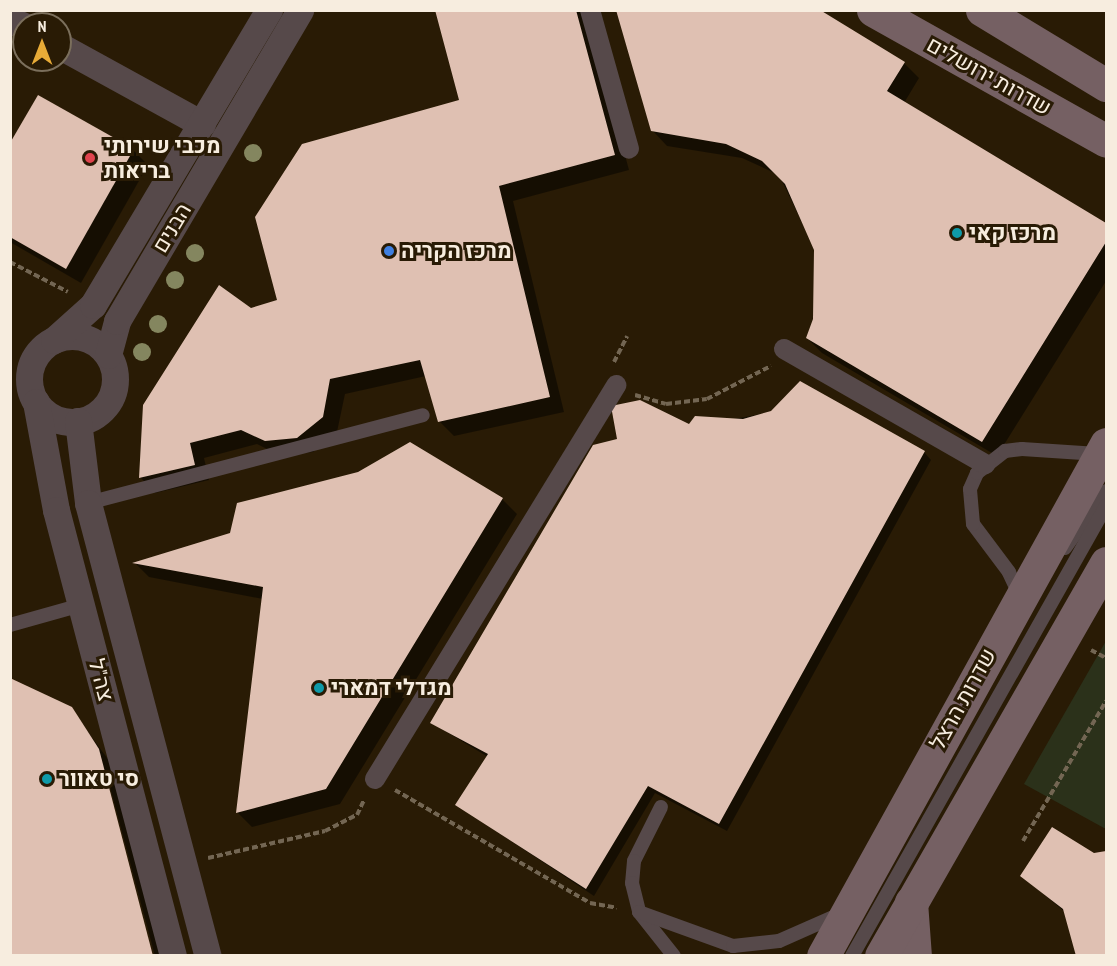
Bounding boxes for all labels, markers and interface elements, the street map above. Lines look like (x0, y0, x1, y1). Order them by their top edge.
north arrow (12, 12, 72, 72)
text: N (38, 16, 46, 36)
street label: שדרות ירושלים (922, 31, 1056, 121)
place label: מכבי שירותי בריאות (104, 132, 221, 184)
marker: מכבי שירותי בריאות (81, 149, 99, 167)
street label: הבנים (147, 198, 197, 258)
place label: מרכז קאי (969, 220, 1056, 246)
marker: מרכז קאי (950, 226, 964, 240)
place label: מרכז הקריה (401, 238, 512, 264)
marker: מרכז הקריה (382, 244, 396, 258)
street label: שדרות הרצל (924, 644, 1002, 754)
street label: צה"ל (83, 656, 119, 704)
place label: מגדלי דמארי (331, 675, 451, 701)
marker: מגדלי דמארי (312, 681, 326, 695)
place label: סי טאוור (59, 766, 139, 792)
marker: סי טאוור (40, 772, 54, 786)

